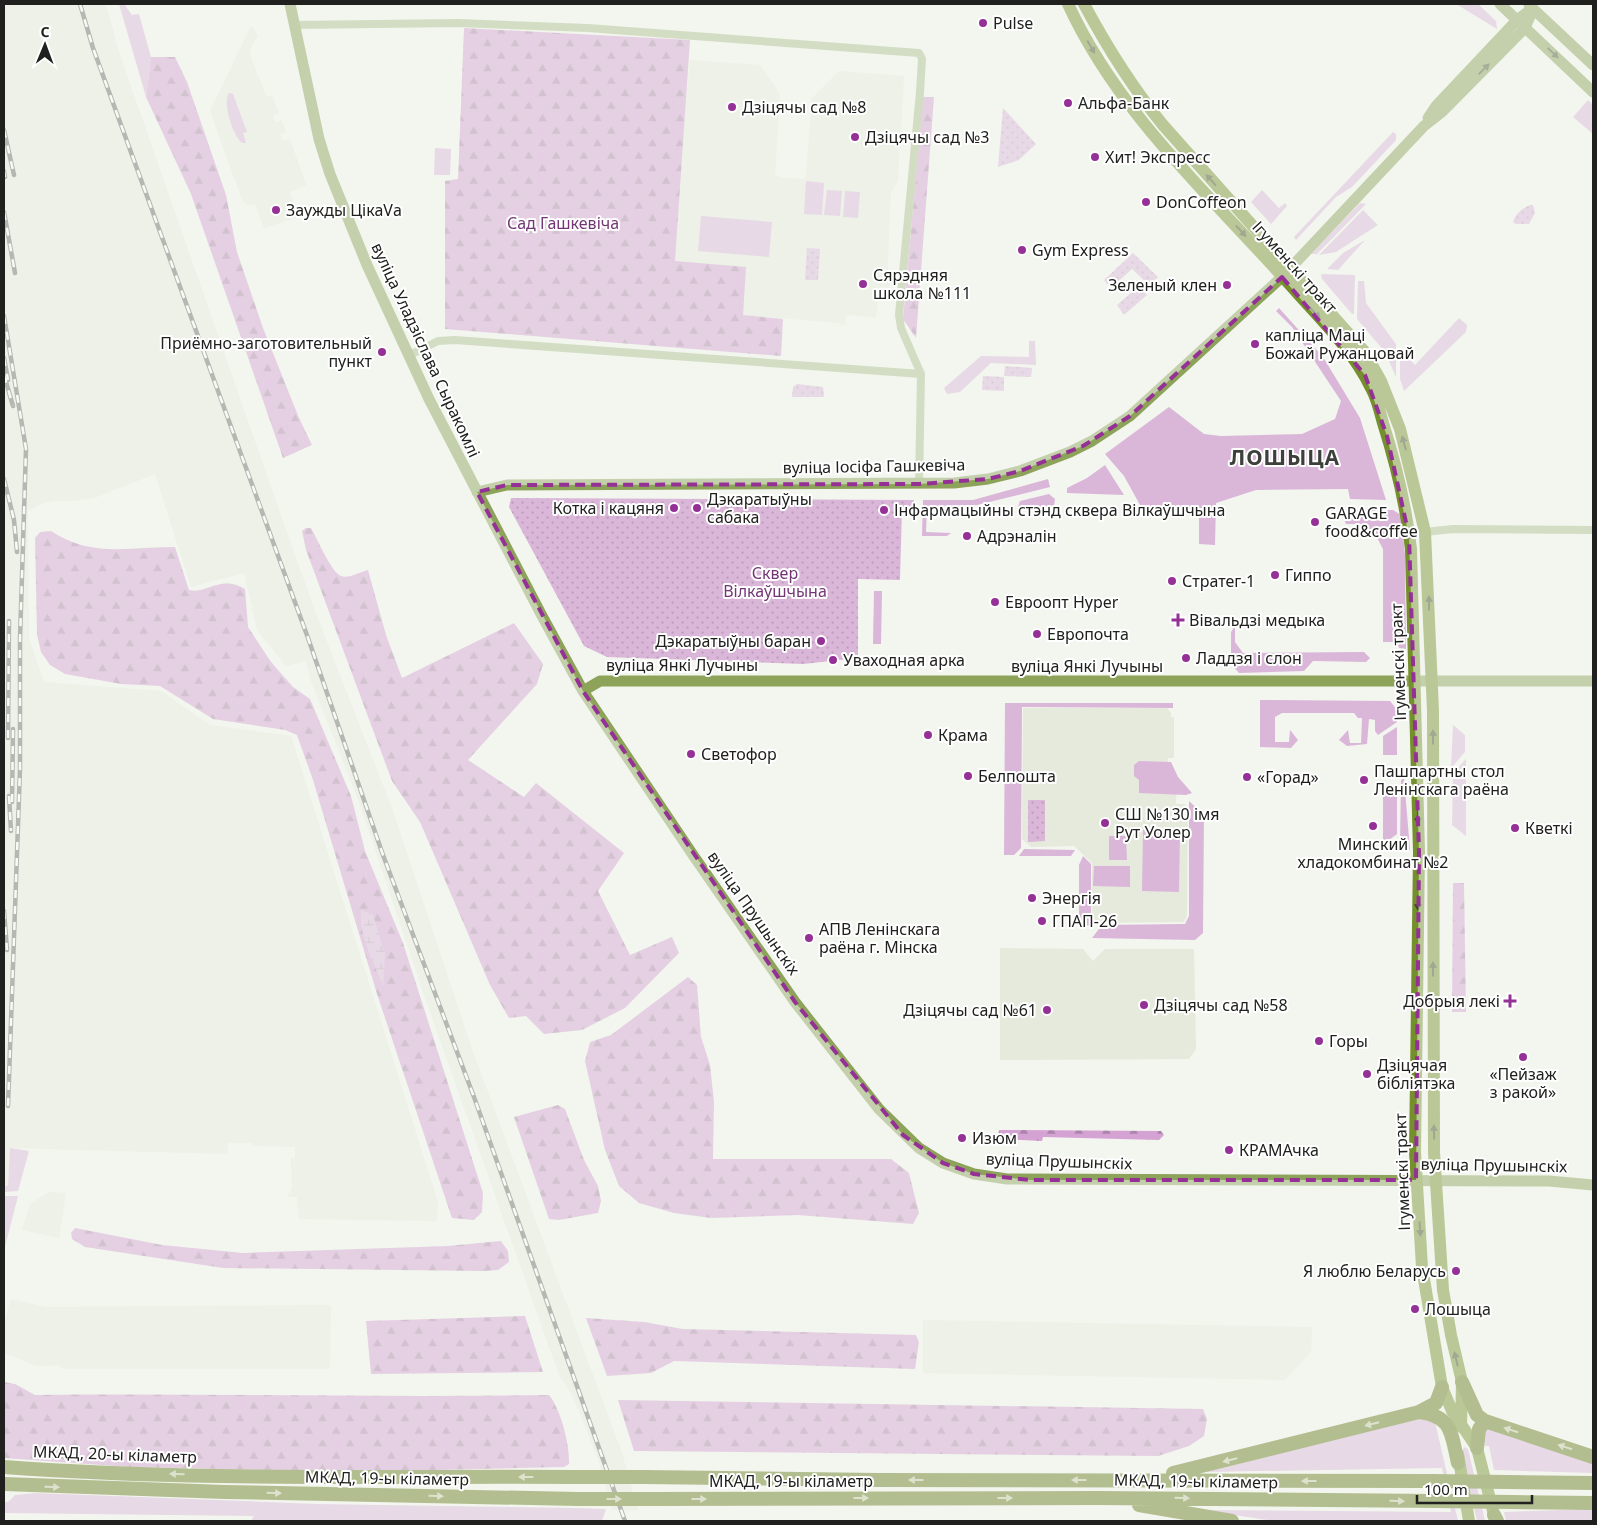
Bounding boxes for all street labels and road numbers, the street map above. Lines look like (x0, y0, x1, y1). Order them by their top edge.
street label: Ігуменскі тракт (1248, 216, 1343, 318)
street label: вуліца Уладзіслава Сыракомлі (367, 239, 485, 461)
street label: вуліца Іосіфа Гашкевіча (782, 453, 966, 479)
street label: Ігуменскі тракт (1385, 602, 1411, 721)
street label: вуліца Янкі Лучыны (606, 654, 758, 676)
street label: вуліца Янкі Лучыны (1011, 655, 1163, 677)
street label: вуліца Прушынскіх (703, 847, 806, 980)
street label: Ігуменскі тракт (1389, 1112, 1415, 1231)
street label: вуліца Прушынскіх (985, 1147, 1133, 1175)
street label: вуліца Прушынскіх (1420, 1153, 1568, 1177)
street label: МКАД, 20-ы кіламетр (33, 1440, 197, 1468)
street label: МКАД, 19-ы кіламетр (305, 1466, 469, 1490)
street label: МКАД, 19-ы кіламетр (1114, 1469, 1278, 1493)
street label: МКАД, 19-ы кіламетр (709, 1470, 873, 1492)

